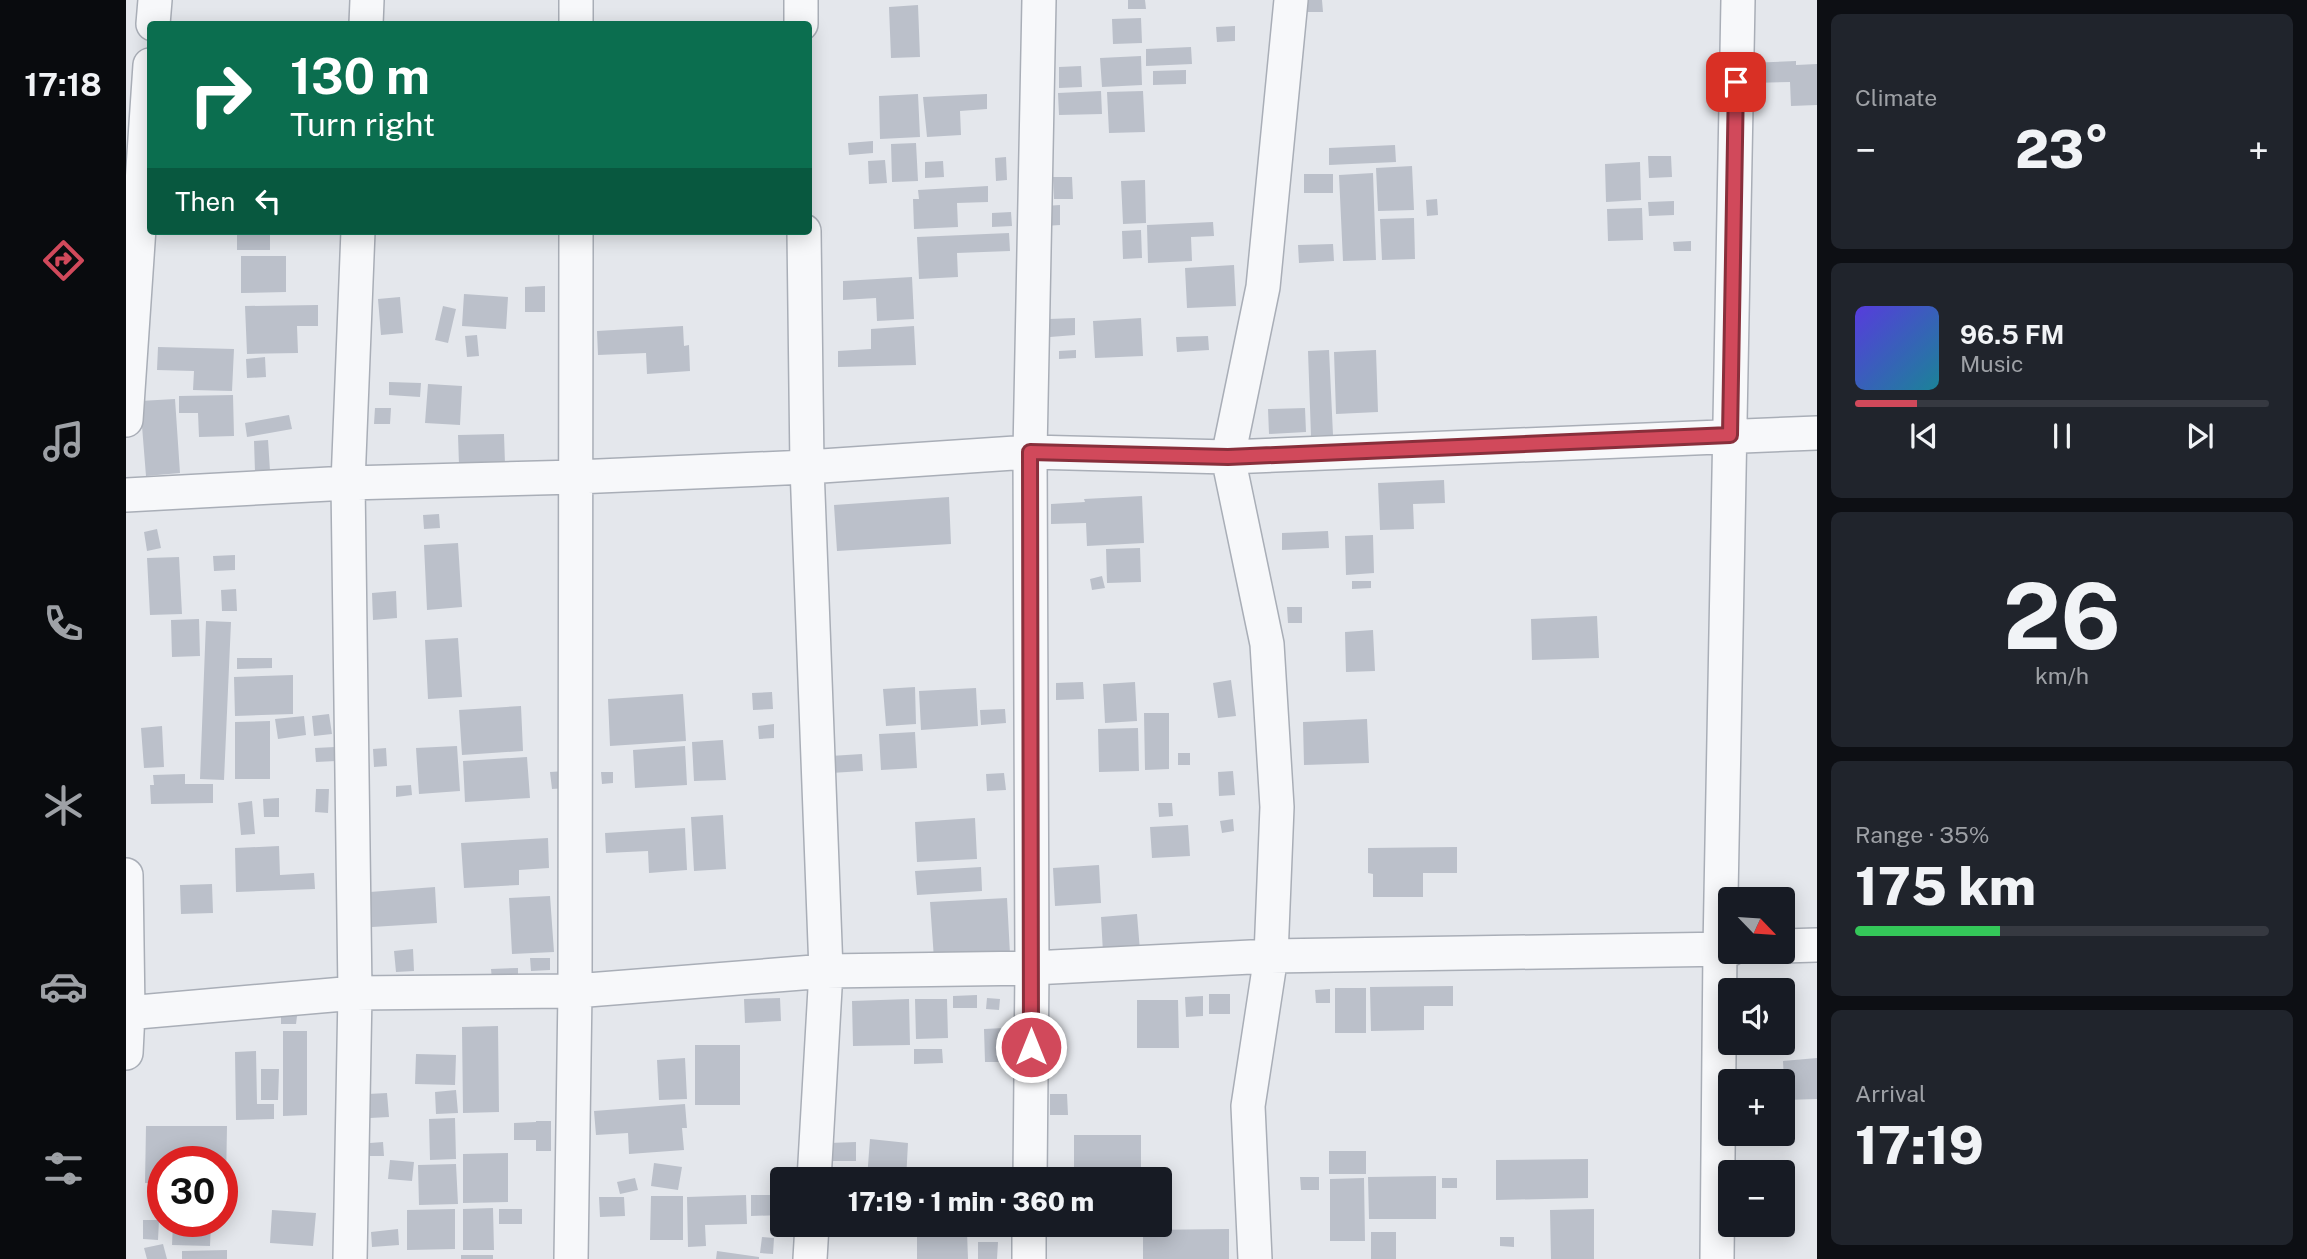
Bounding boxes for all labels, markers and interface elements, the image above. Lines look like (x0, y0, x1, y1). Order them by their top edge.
text: 130 m (290, 47, 430, 105)
icon: right (175, 49, 266, 140)
pin (1706, 52, 1766, 112)
icon: arrive (1717, 63, 1755, 101)
text: 17:18 (24, 66, 102, 103)
text: Climate (1855, 84, 1937, 111)
text: Turn right (290, 106, 435, 143)
text: 23° (2015, 119, 2109, 180)
text: − (1855, 128, 1876, 173)
text: + (2248, 128, 2269, 173)
icon: left (249, 182, 287, 220)
text: Then (175, 186, 235, 217)
icon: directions (39, 236, 88, 285)
text: 96.5 FM (1960, 319, 2064, 350)
text: Music (1960, 350, 2024, 377)
icon: music (39, 417, 88, 466)
icon: previous (1905, 417, 1943, 455)
icon: pause (2043, 417, 2081, 455)
icon: next (2181, 417, 2219, 455)
text: 26 (2003, 563, 2121, 669)
icon: phone (39, 599, 88, 648)
text: km/h (2035, 662, 2089, 689)
icon: climate (39, 781, 88, 830)
text: Range · 35% (1855, 821, 1989, 848)
text: 175 km (1855, 856, 2036, 917)
north arrow (1718, 887, 1796, 964)
map controls (1718, 887, 1795, 1237)
icon: car (39, 962, 88, 1011)
button: sound (1718, 978, 1795, 1055)
position arrow (994, 1010, 1068, 1084)
button: + (1718, 1069, 1795, 1146)
text: Arrival (1855, 1080, 1926, 1107)
text: 17:19 (1855, 1115, 1984, 1176)
icon: filters (39, 1144, 88, 1193)
speed limit sign: 30 (147, 1146, 238, 1237)
button: − (1718, 1160, 1795, 1237)
text: 17:19 · 1 min · 360 m (848, 1186, 1094, 1217)

